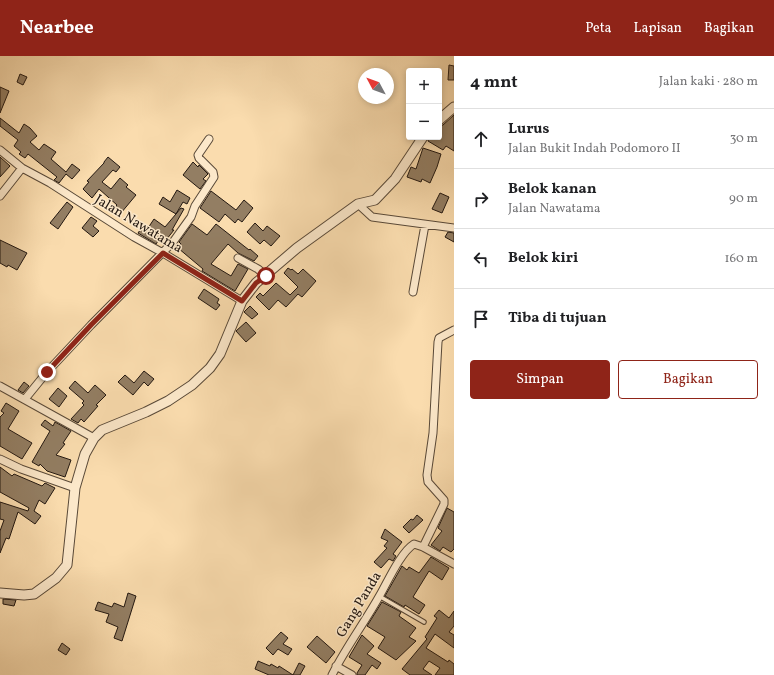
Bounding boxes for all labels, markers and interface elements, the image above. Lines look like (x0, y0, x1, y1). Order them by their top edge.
text: Nearbee (20, 15, 94, 41)
text: Peta (585, 19, 612, 38)
text: Lapisan (634, 19, 682, 38)
text: Bagikan (704, 19, 754, 38)
north arrow (358, 68, 394, 104)
map controls (406, 68, 442, 140)
button: + (406, 68, 442, 104)
text: 4 mnt (470, 71, 518, 94)
text: Jalan kaki · 280 m (659, 73, 758, 91)
button: − (406, 104, 442, 140)
text: Lurus (508, 119, 549, 140)
icon: ahead (470, 128, 492, 150)
text: 30 m (730, 130, 758, 148)
text: Jalan Bukit Indah Podomoro II (508, 140, 681, 158)
text: Belok kanan (508, 179, 597, 200)
icon: right (470, 188, 492, 210)
street label: Jalan Nawatama (91, 190, 186, 258)
text: 90 m (729, 190, 758, 208)
text: Jalan Nawatama (508, 200, 601, 218)
icon: left (470, 248, 492, 270)
text: Belok kiri (508, 248, 578, 269)
text: 160 m (724, 250, 758, 268)
route start (257, 267, 275, 285)
icon: arrive (470, 308, 492, 330)
text: Tiba di tujuan (508, 308, 607, 329)
button: Simpan (470, 360, 610, 399)
button: Bagikan (618, 360, 758, 399)
route end (38, 363, 56, 381)
street label: Gang Panda (332, 568, 386, 641)

